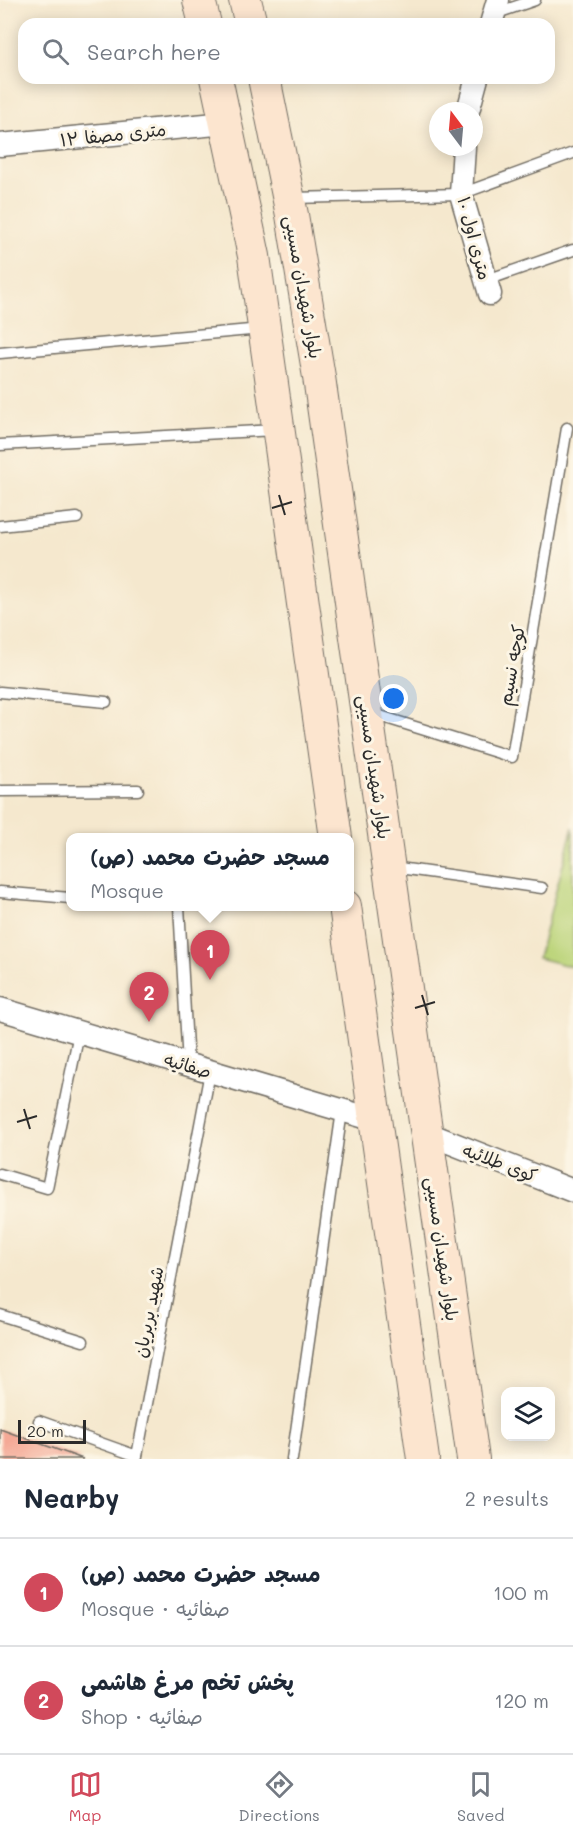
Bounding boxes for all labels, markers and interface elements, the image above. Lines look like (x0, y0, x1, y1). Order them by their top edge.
search box (18, 18, 555, 84)
icon: search (39, 35, 72, 68)
text: Search here (87, 37, 221, 66)
north arrow (429, 102, 483, 156)
street label: ۱۲ متری مصفا (59, 117, 167, 151)
street label: ۱۰ متری اول (452, 193, 498, 283)
street label: بلوار شهیدان مسیبی (280, 213, 328, 361)
street label: کوچه نسیم (492, 622, 533, 708)
your location (379, 684, 408, 713)
street label: بلوار شهیدان مسیبی (353, 693, 397, 841)
popup (66, 833, 354, 911)
text: مسجد حضرت محمد (ص) (90, 842, 330, 871)
text: Mosque (90, 877, 164, 903)
pin: 1 (190, 930, 230, 980)
pin: 2 (130, 972, 168, 1022)
street label: صفائیه (161, 1046, 215, 1084)
street label: کوی طلائیه (459, 1137, 541, 1187)
street label: بلوار شهیدان مسیبی (421, 1175, 465, 1323)
street label: شهید بربریان (127, 1264, 169, 1360)
map controls (501, 1387, 555, 1441)
button: layers (501, 1387, 555, 1441)
scale bar (18, 1417, 86, 1444)
text: 20 m (27, 1420, 64, 1441)
text: Nearby (24, 1481, 119, 1515)
text: 2 results (465, 1485, 549, 1511)
text: مسجد حضرت محمد (ص) (81, 1559, 321, 1588)
text: 1 (39, 1579, 48, 1605)
text: 100 m (493, 1579, 549, 1605)
text: Mosque · صفائیه (81, 1595, 230, 1621)
text: پخش تخم مرغ هاشمی (81, 1667, 294, 1696)
text: 2 (38, 1687, 49, 1713)
text: 120 m (494, 1687, 549, 1713)
text: Shop · صفائیه (81, 1703, 203, 1729)
tab: Map (69, 1768, 102, 1825)
tab: Directions (239, 1768, 320, 1825)
tab: Saved (457, 1768, 504, 1825)

